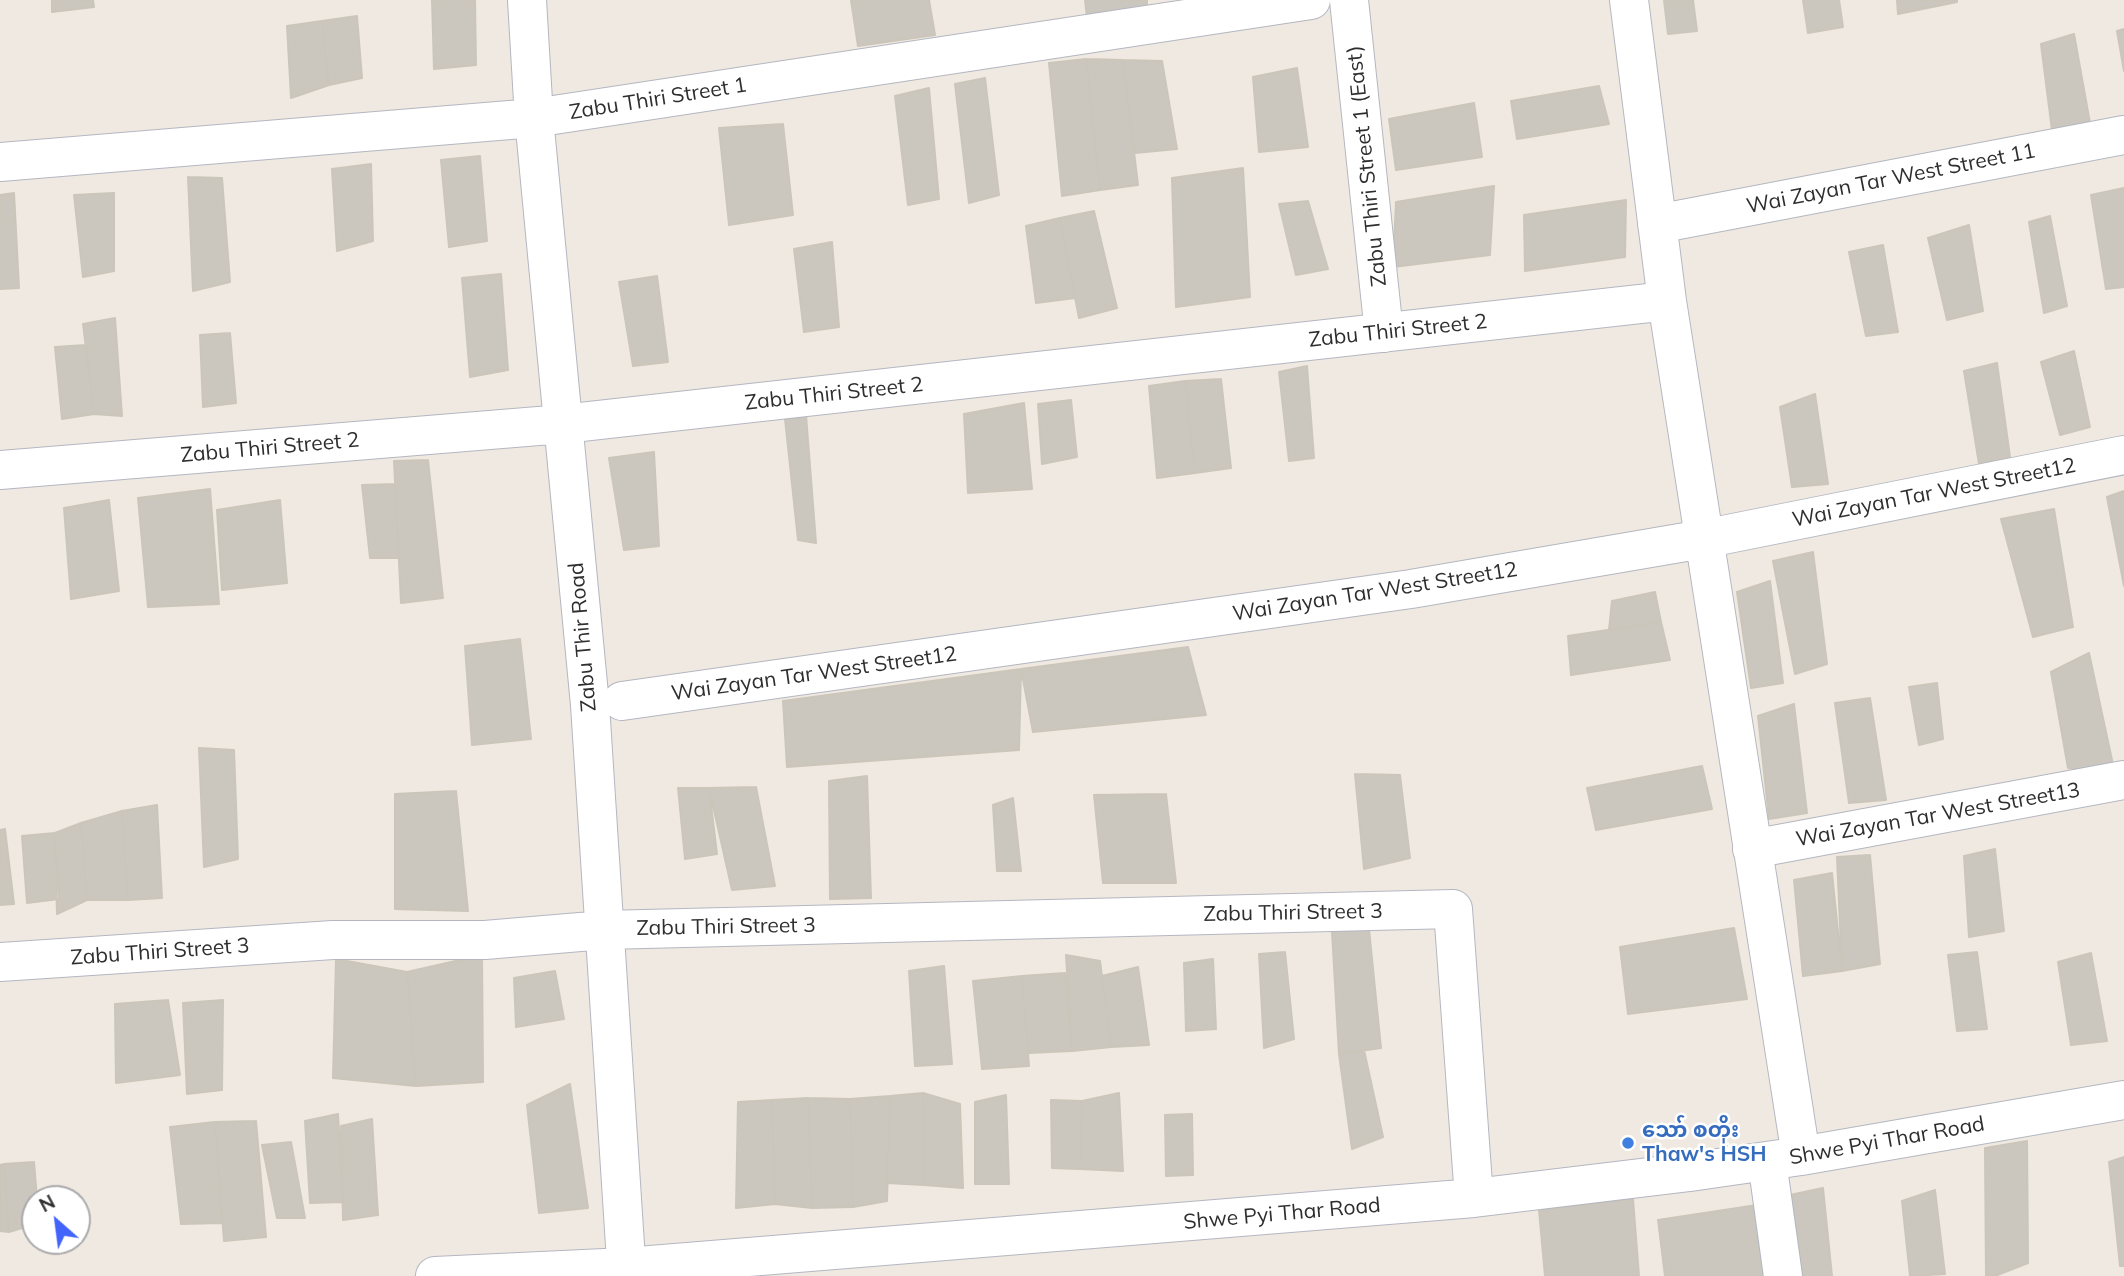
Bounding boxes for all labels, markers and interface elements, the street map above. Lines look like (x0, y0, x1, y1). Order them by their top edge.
street label: Zabu Thiri Street 1 (East) (1342, 44, 1392, 288)
street label: Zabu Thiri Street 1 (567, 73, 749, 125)
street label: Wai Zayan Tar West Street 11 (1745, 139, 2037, 219)
street label: Zabu Thiri Street 2 (1308, 309, 1488, 353)
street label: Zabu Thiri Street 2 (744, 372, 924, 416)
street label: Zabu Thiri Street 2 (180, 428, 360, 468)
street label: Wai Zayan Tar West Street12 (1790, 453, 2078, 533)
street label: Wai Zayan Tar West Street12 (1231, 557, 1519, 627)
street label: Zabu Thir Road (564, 561, 602, 713)
street label: Wai Zayan Tar West Street12 (670, 641, 958, 707)
street label: Wai Zayan Tar West Street13 (1794, 778, 2082, 852)
street label: Zabu Thiri Street 3 (1203, 899, 1383, 927)
street label: Zabu Thiri Street 3 (636, 913, 816, 941)
street label: Zabu Thiri Street 3 (70, 933, 250, 971)
street label: Shwe Pyi Thar Road (1787, 1111, 1987, 1171)
place label: သော် စတိုး Thaw's HSH (1642, 1118, 1767, 1168)
marker: သော် စတိုး Thaw's HSH (1620, 1135, 1636, 1151)
north arrow (21, 1185, 91, 1255)
text: N (35, 1189, 59, 1217)
street label: Shwe Pyi Thar Road (1182, 1193, 1382, 1235)

